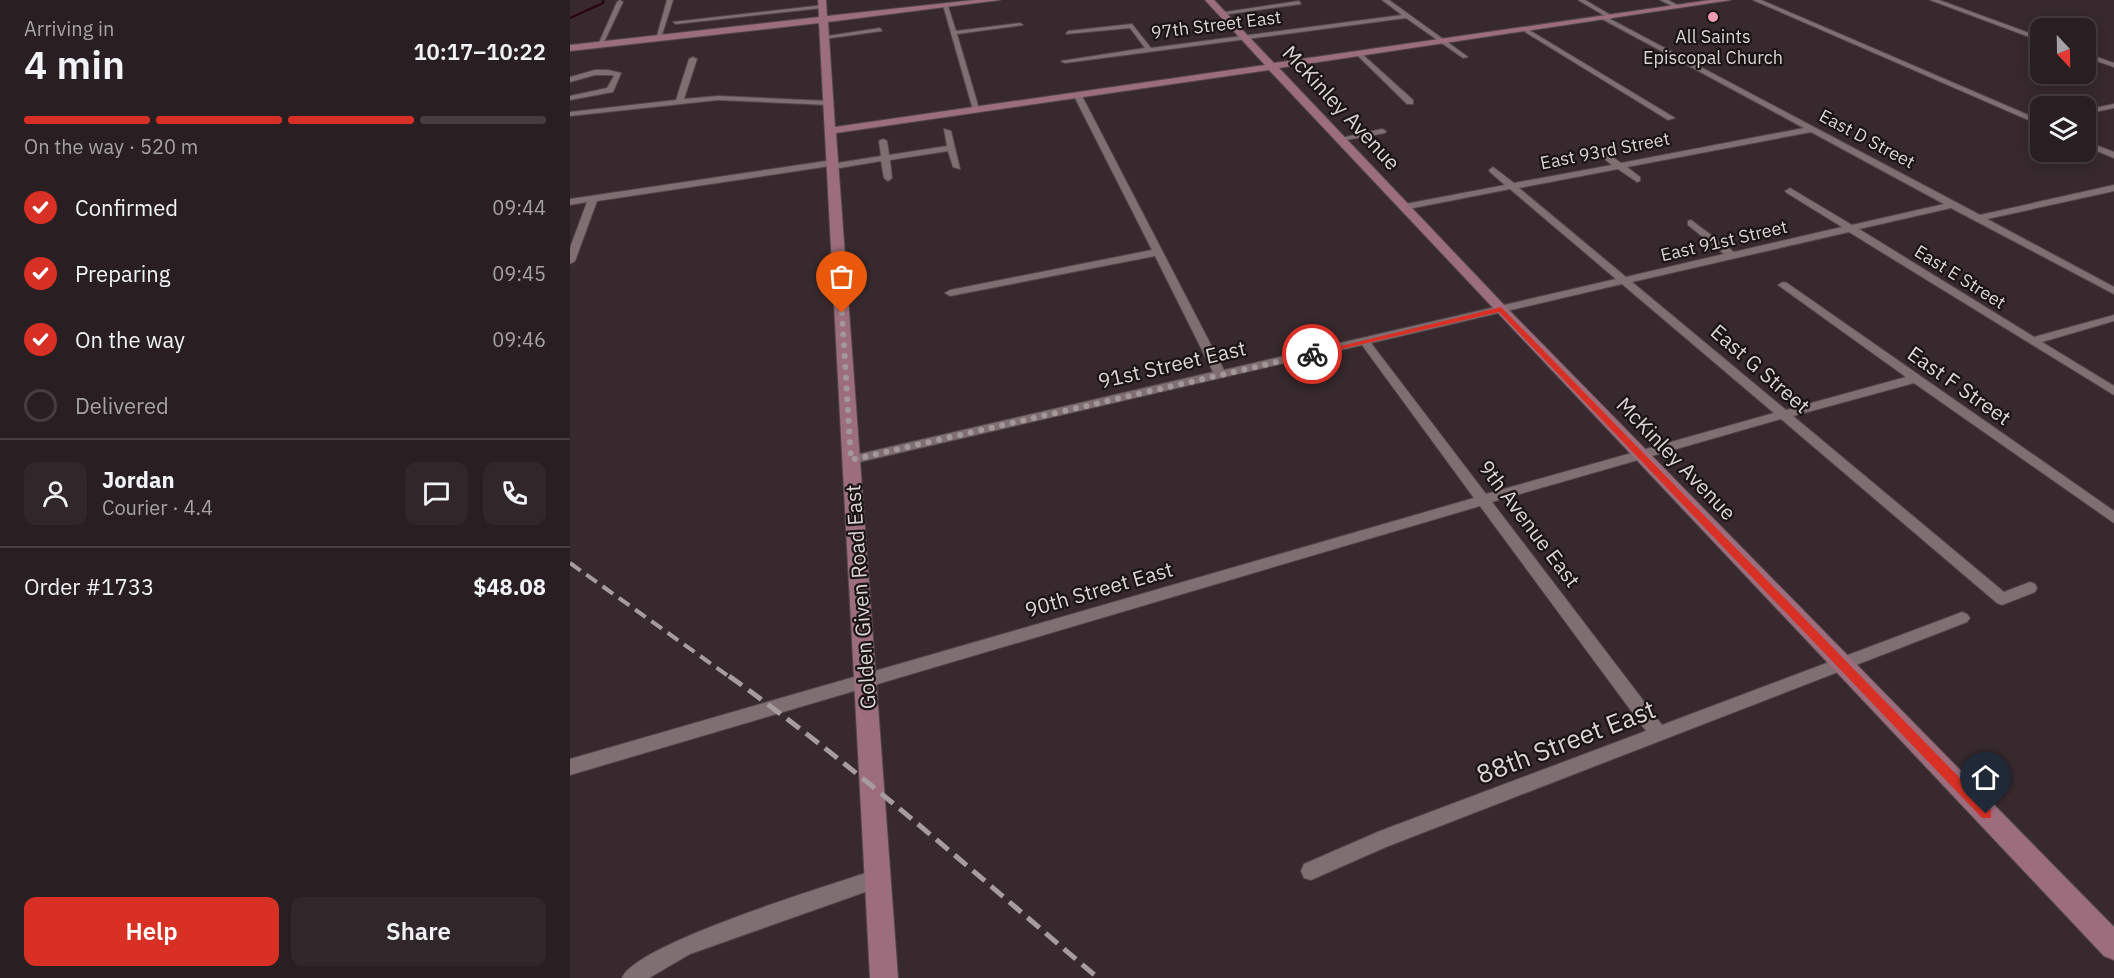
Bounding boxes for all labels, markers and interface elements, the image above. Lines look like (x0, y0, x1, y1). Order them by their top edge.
street label: 97th Street East (1149, 5, 1282, 44)
marker: All Saints Episcopal Church (1706, 10, 1720, 24)
text: Arriving in (24, 15, 114, 42)
north arrow (2030, 18, 2096, 84)
map controls (2030, 18, 2096, 162)
place label: All Saints Episcopal Church (1643, 25, 1783, 69)
text: 10:17–10:22 (413, 37, 546, 66)
text: 4 min (24, 39, 125, 90)
street label: McKinley Avenue (1277, 39, 1407, 176)
button: layers (2030, 96, 2096, 162)
street label: East D Street (1815, 104, 1919, 173)
street label: East 93rd Street (1538, 127, 1672, 174)
text: On the way · 520 m (24, 133, 198, 160)
icon: check (24, 191, 57, 224)
text: Confirmed (75, 193, 178, 222)
text: 09:44 (492, 194, 546, 221)
street label: East 91st Street (1658, 215, 1790, 266)
street label: East E Street (1910, 239, 2010, 314)
pin (816, 251, 867, 313)
icon: check (24, 257, 57, 290)
text: Preparing (75, 259, 170, 288)
text: 09:45 (492, 260, 546, 287)
icon: bag (825, 260, 858, 293)
street label: East G Street (1705, 317, 1816, 419)
icon: check (24, 323, 57, 356)
courier (1282, 324, 1342, 384)
text: On the way (75, 325, 185, 354)
text: 09:46 (492, 326, 546, 353)
street label: 91st Street East (1095, 333, 1249, 395)
icon: bike (1296, 338, 1329, 371)
street label: East F Street (1902, 339, 2017, 431)
text: Delivered (75, 391, 169, 420)
street label: McKinley Avenue (1611, 391, 1743, 526)
street label: 9th Avenue East (1473, 454, 1587, 593)
button: person (24, 462, 87, 525)
button: chat (405, 462, 468, 525)
button: phone (483, 462, 546, 525)
text: Jordan (102, 465, 175, 494)
street label: Golden Given Road East (838, 484, 882, 710)
text: Courier · 4.4 (102, 494, 213, 521)
street label: 90th Street East (1021, 555, 1176, 624)
text: Order #1733 (24, 572, 154, 601)
text: $48.08 (473, 572, 546, 601)
street label: 88th Street East (1471, 691, 1660, 791)
pin (1960, 752, 2011, 814)
icon: home (1969, 761, 2002, 794)
button: Help (24, 897, 279, 966)
button: Share (291, 897, 546, 966)

